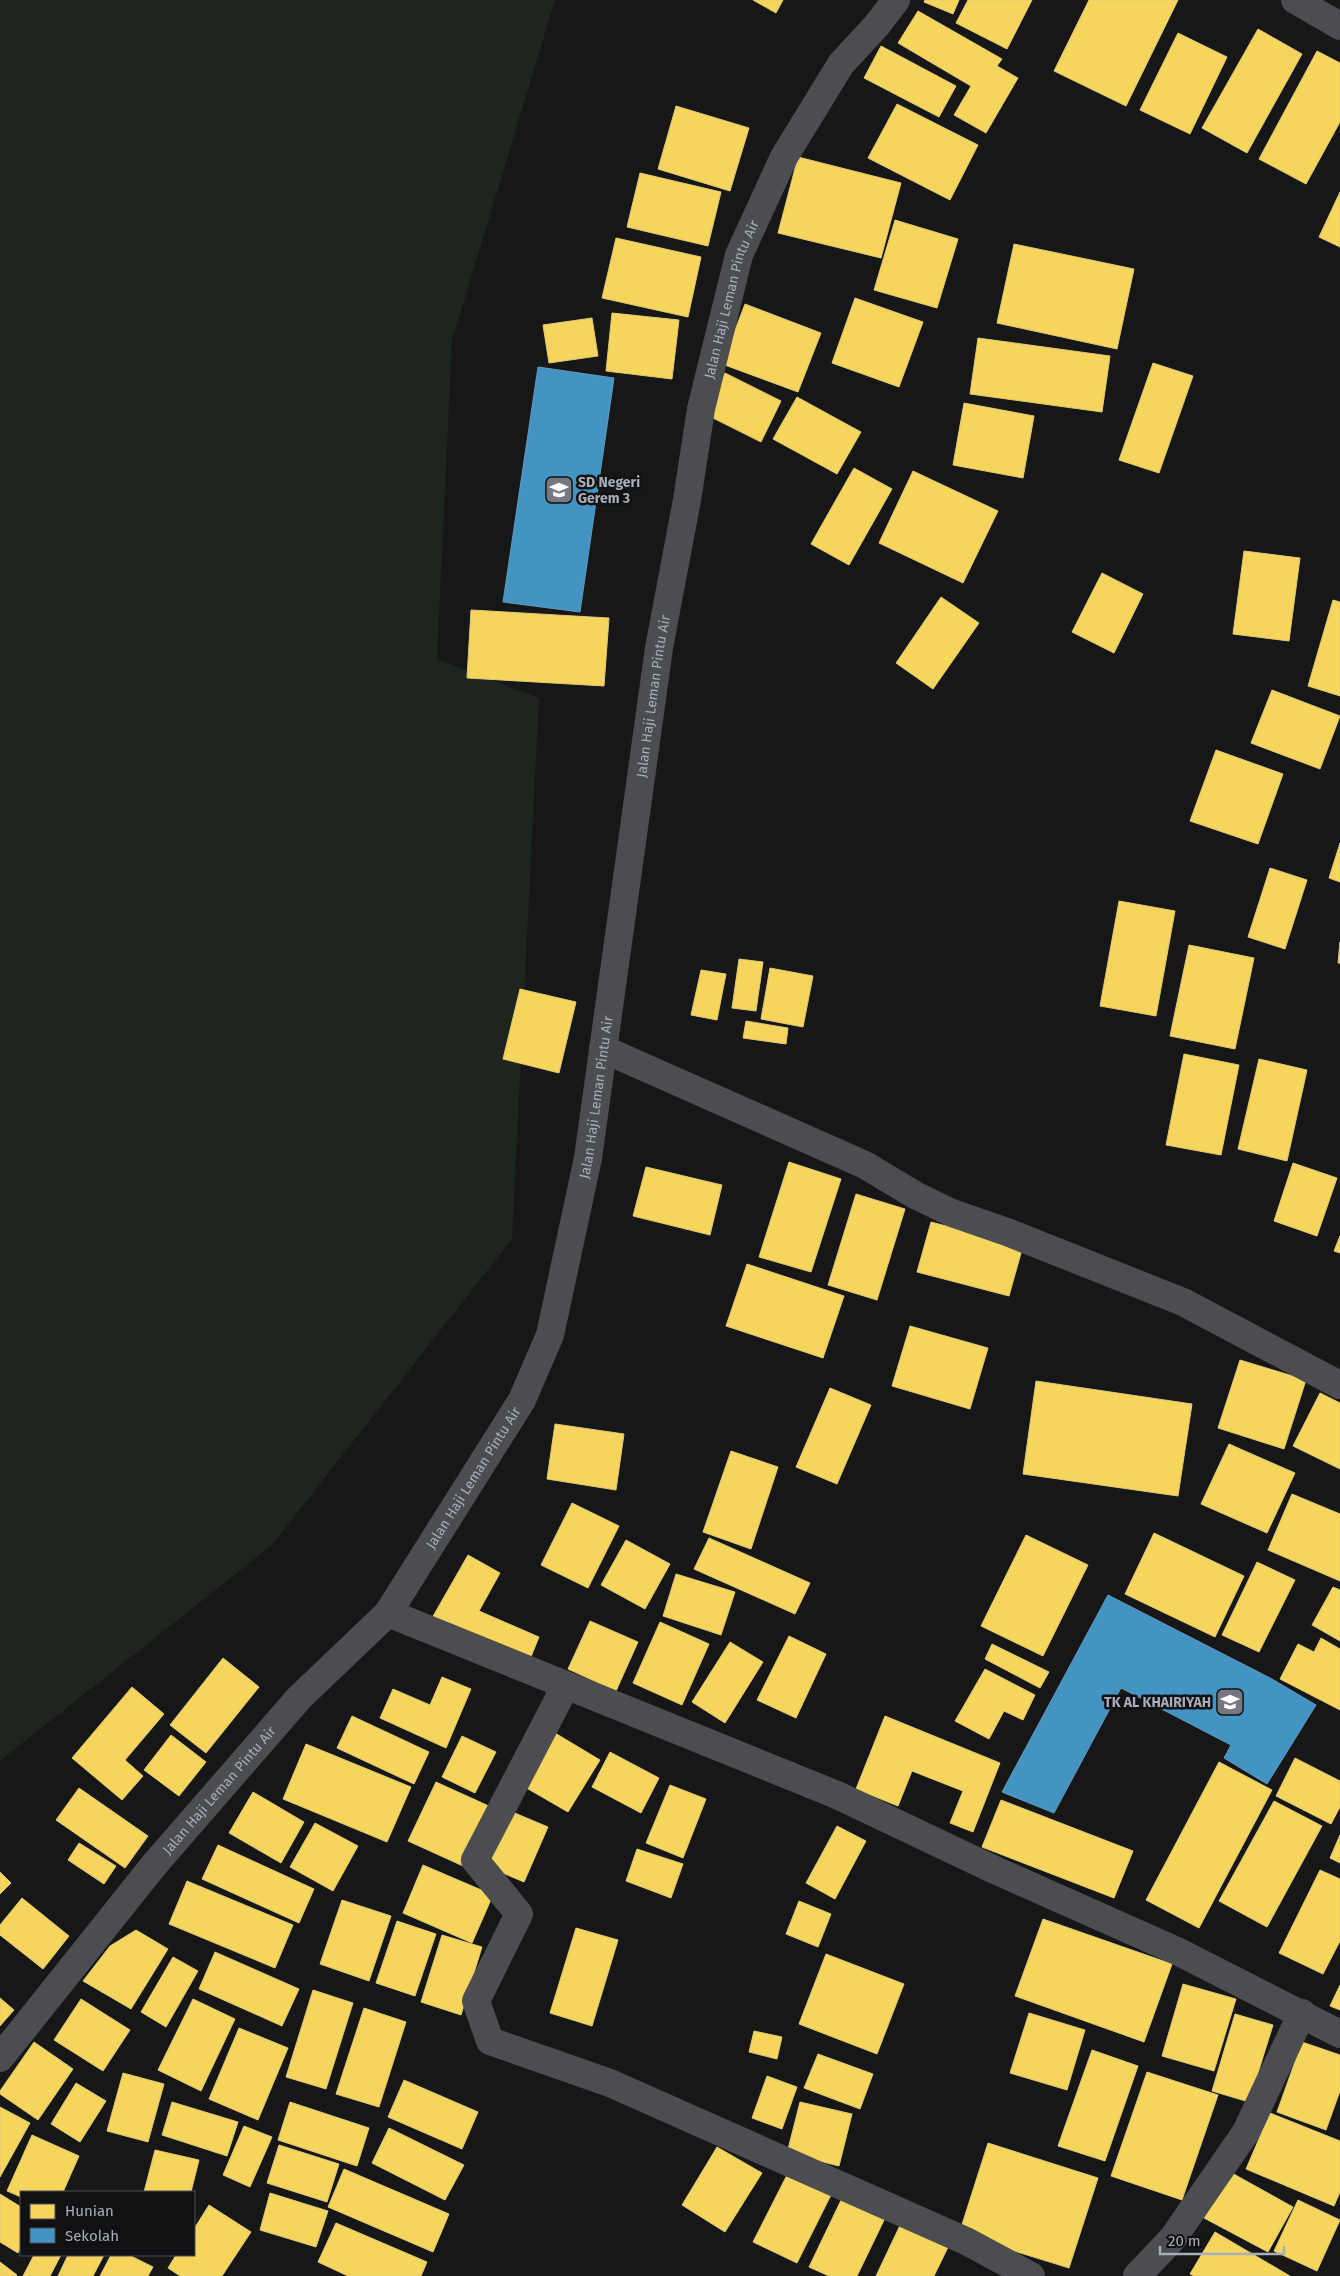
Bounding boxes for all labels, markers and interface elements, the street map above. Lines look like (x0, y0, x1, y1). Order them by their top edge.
street label: Jalan Haji Leman Pintu Air (701, 217, 763, 381)
place label: SD Negeri Gerem 3 (578, 474, 640, 507)
school or university icon: SD Negeri Gerem 3 (544, 475, 574, 505)
street label: Jalan Haji Leman Pintu Air (633, 613, 674, 779)
street label: Jalan Haji Leman Pintu Air (576, 1014, 617, 1180)
street label: Jalan Haji Leman Pintu Air (423, 1403, 525, 1552)
school or university icon: TK AL KHAIRIYAH (1215, 1687, 1245, 1717)
place label: TK AL KHAIRIYAH (1104, 1694, 1211, 1711)
street label: Jalan Haji Leman Pintu Air (159, 1722, 280, 1858)
legend (20, 2191, 195, 2256)
text: Hunian (65, 2202, 114, 2220)
scale bar (1160, 2224, 1284, 2256)
text: Sekolah (65, 2227, 119, 2245)
text: 20 m (1168, 2232, 1201, 2250)

